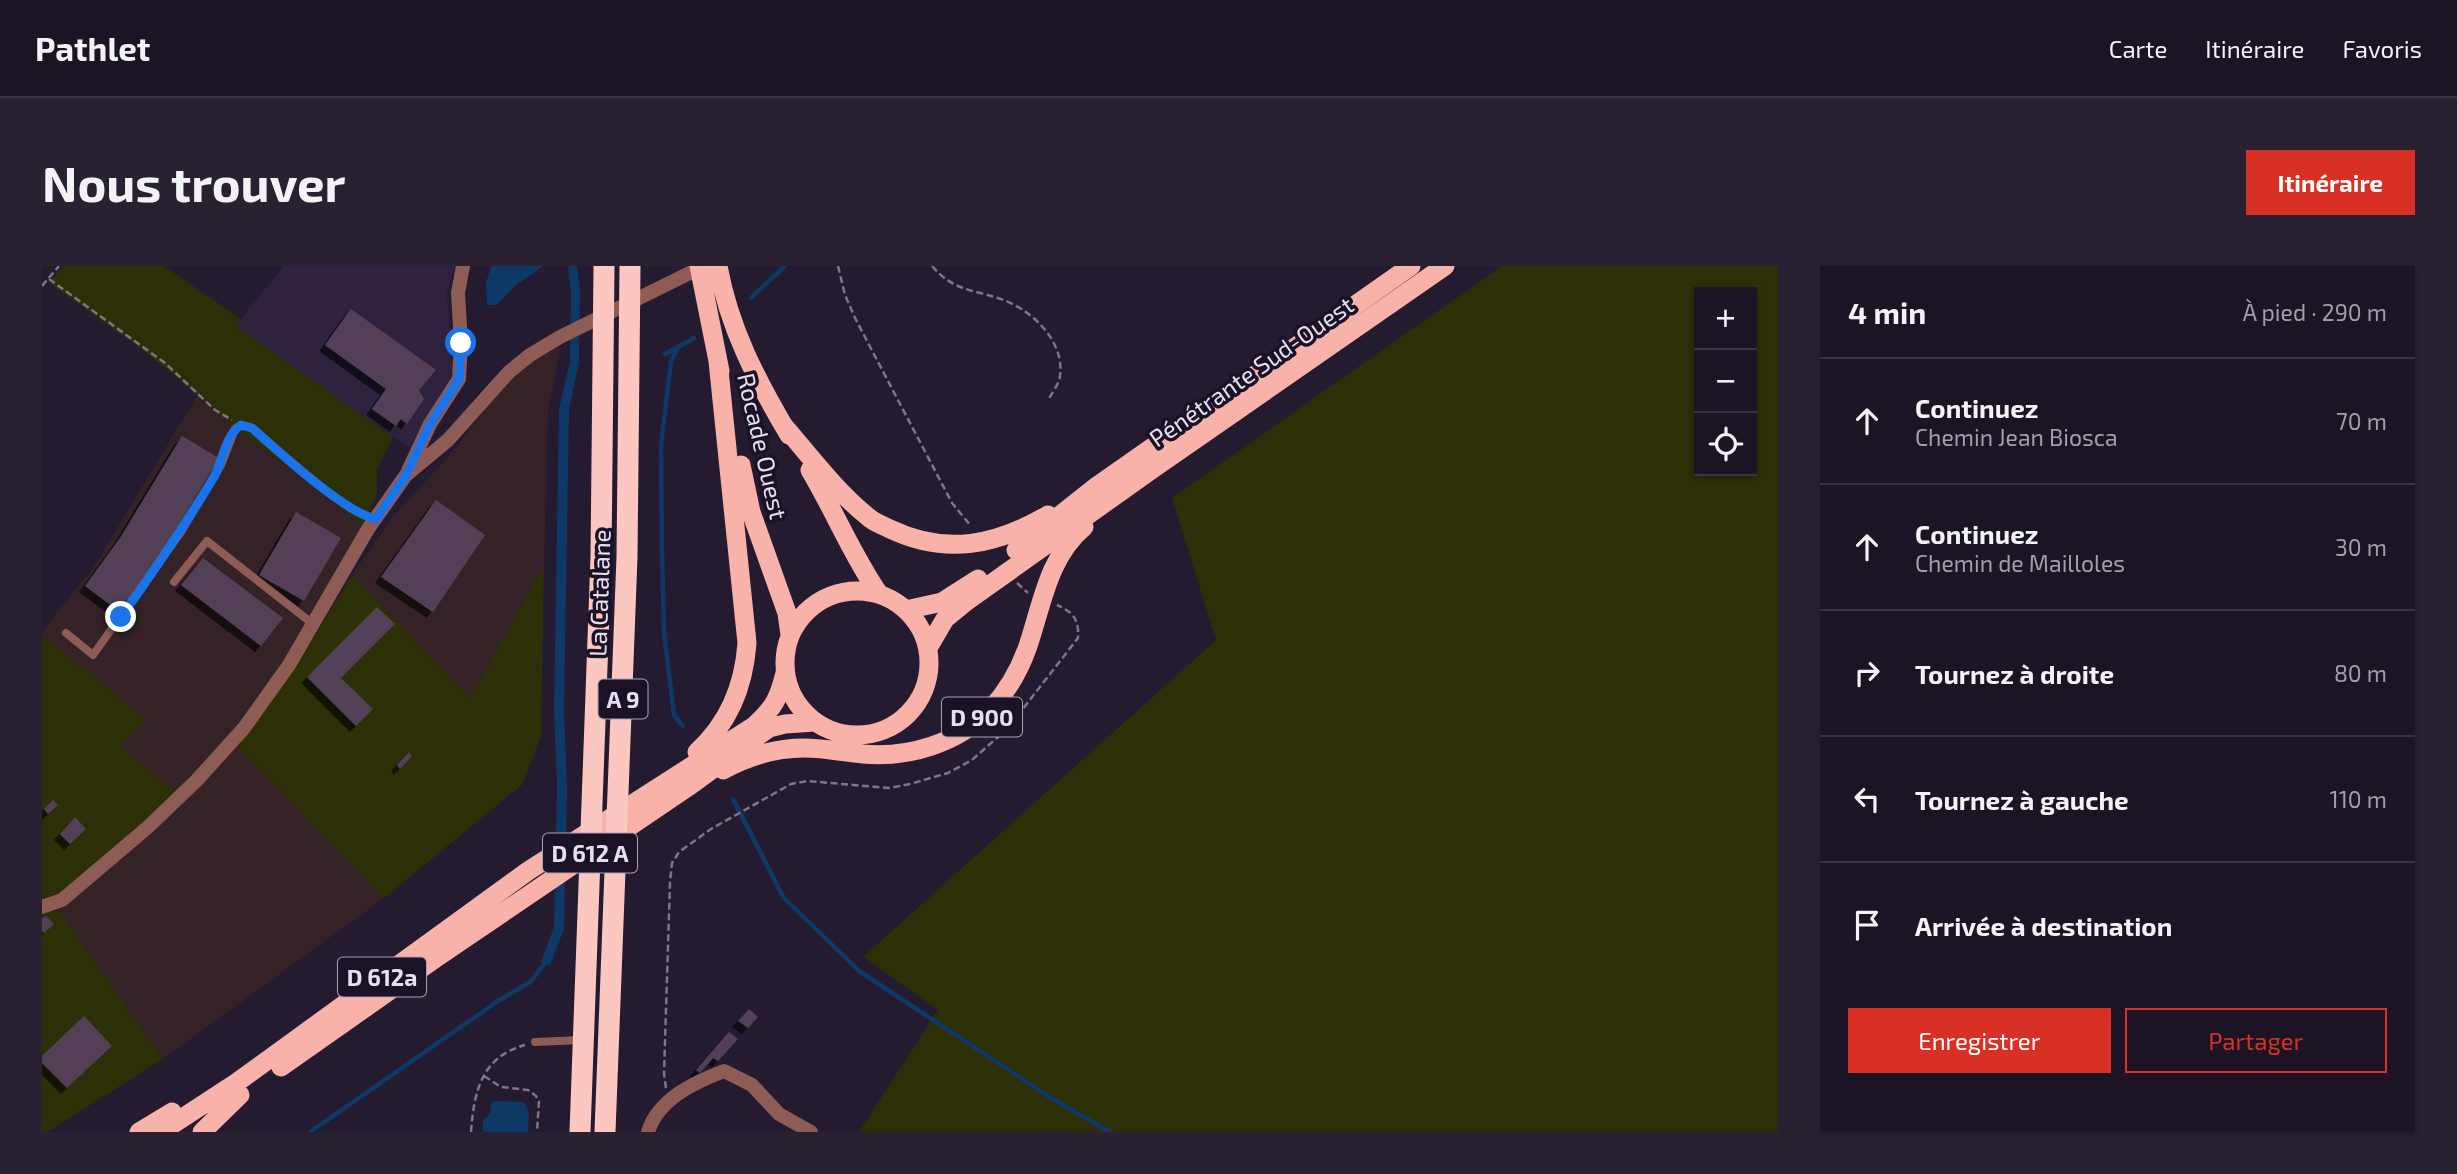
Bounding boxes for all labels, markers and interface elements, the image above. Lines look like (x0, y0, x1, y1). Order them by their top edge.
text: Pathlet (35, 28, 150, 68)
text: Carte (2109, 34, 2167, 63)
text: Itinéraire (2205, 34, 2304, 63)
text: Favoris (2342, 34, 2422, 63)
button: Itinéraire (2246, 150, 2415, 215)
text: Nous trouver (42, 153, 346, 212)
map controls (1694, 287, 1757, 476)
button: + (1694, 287, 1757, 350)
street label: Pénétrante Sud-Ouest (1143, 290, 1359, 452)
text: 4 min (1848, 294, 1926, 330)
text: À pied · 290 m (2243, 298, 2387, 326)
route start (445, 327, 476, 358)
button: − (1694, 350, 1757, 413)
street label: Rocade Ouest (732, 370, 794, 522)
text: Continuez (1915, 392, 2038, 423)
icon: ahead (1848, 402, 1886, 440)
text: 70 m (2336, 407, 2387, 435)
button: locate (1694, 413, 1757, 476)
text: Chemin Jean Biosca (1915, 423, 2118, 451)
text: Continuez (1915, 518, 2038, 549)
icon: ahead (1848, 528, 1886, 566)
street label: La Catalane (582, 529, 616, 657)
text: 30 m (2335, 533, 2387, 561)
text: Chemin de Mailloles (1915, 549, 2125, 577)
route end (105, 601, 136, 632)
icon: right (1848, 654, 1886, 692)
text: Tournez à droite (1915, 658, 2114, 689)
text: 80 m (2334, 659, 2387, 687)
road number: A 9 (598, 680, 648, 718)
road number: D 900 (942, 698, 1022, 737)
icon: left (1848, 780, 1886, 818)
text: Tournez à gauche (1915, 784, 2129, 815)
text: 110 m (2330, 785, 2387, 813)
road number: D 612 A (543, 834, 637, 873)
icon: arrive (1848, 906, 1886, 944)
text: Arrivée à destination (1915, 910, 2172, 941)
road number: D 612a (338, 958, 426, 996)
button: Enregistrer (1848, 1008, 2111, 1073)
button: Partager (2125, 1008, 2387, 1073)

